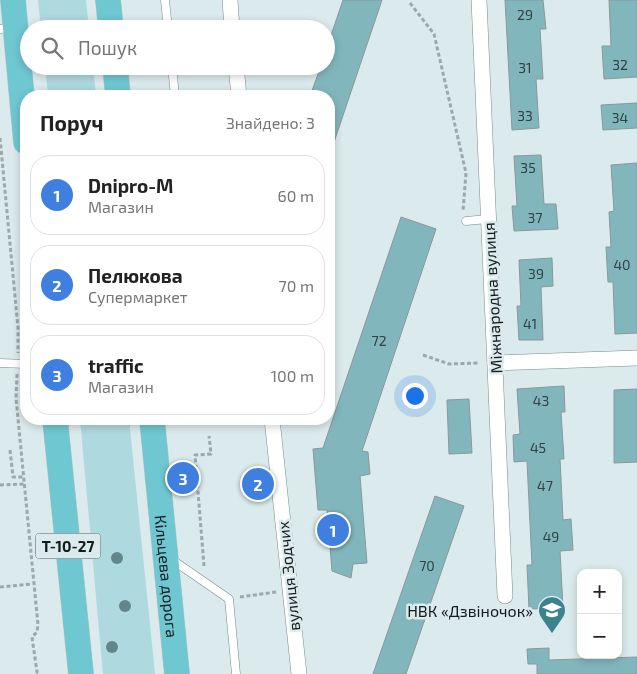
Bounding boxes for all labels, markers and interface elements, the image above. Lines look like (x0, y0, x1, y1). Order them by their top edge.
house number: 29 (517, 6, 533, 23)
search box (20, 20, 335, 75)
icon: search (38, 34, 66, 62)
text: Пошук (78, 36, 137, 59)
house number: 32 (612, 56, 628, 73)
house number: 31 (518, 59, 532, 76)
house number: 33 (517, 107, 533, 124)
house number: 34 (612, 109, 628, 126)
text: Поруч (40, 110, 103, 135)
text: Знайдено: 3 (226, 113, 315, 132)
house number: 35 (520, 159, 536, 176)
text: Dnipro-M (88, 174, 173, 197)
text: 1 (54, 186, 60, 205)
text: 60 m (278, 186, 314, 205)
text: Магазин (88, 197, 154, 216)
house number: 37 (528, 209, 542, 226)
street label: Міжнародна вулиця (479, 222, 506, 374)
house number: 40 (613, 256, 631, 273)
text: Пелюкова (88, 264, 183, 287)
house number: 39 (528, 265, 544, 282)
text: 2 (52, 276, 62, 295)
text: 70 m (279, 276, 314, 295)
text: Супермаркет (88, 287, 187, 306)
house number: 41 (523, 315, 537, 332)
house number: 72 (371, 332, 387, 349)
text: traffic (88, 354, 144, 377)
text: 3 (52, 366, 62, 385)
text: 100 m (271, 366, 314, 385)
text: Магазин (88, 377, 154, 396)
your location (402, 383, 428, 409)
house number: 43 (533, 392, 549, 409)
house number: 45 (530, 439, 546, 456)
pin: 3 (167, 459, 199, 497)
pin: 2 (242, 465, 274, 503)
house number: 47 (537, 477, 553, 494)
pin: 1 (317, 511, 349, 549)
street label: Кільцева дорога (152, 514, 183, 639)
street label: вулиця Зодчих (273, 520, 304, 632)
house number: 49 (543, 528, 559, 545)
road number: Т-10-27 (36, 534, 100, 558)
house number: 70 (419, 557, 435, 574)
map controls (577, 569, 622, 659)
button: + (577, 569, 622, 614)
school or university icon: НВК «Дзвіночок» (537, 595, 567, 634)
place label: НВК «Дзвіночок» (407, 601, 533, 620)
button: − (577, 614, 622, 659)

